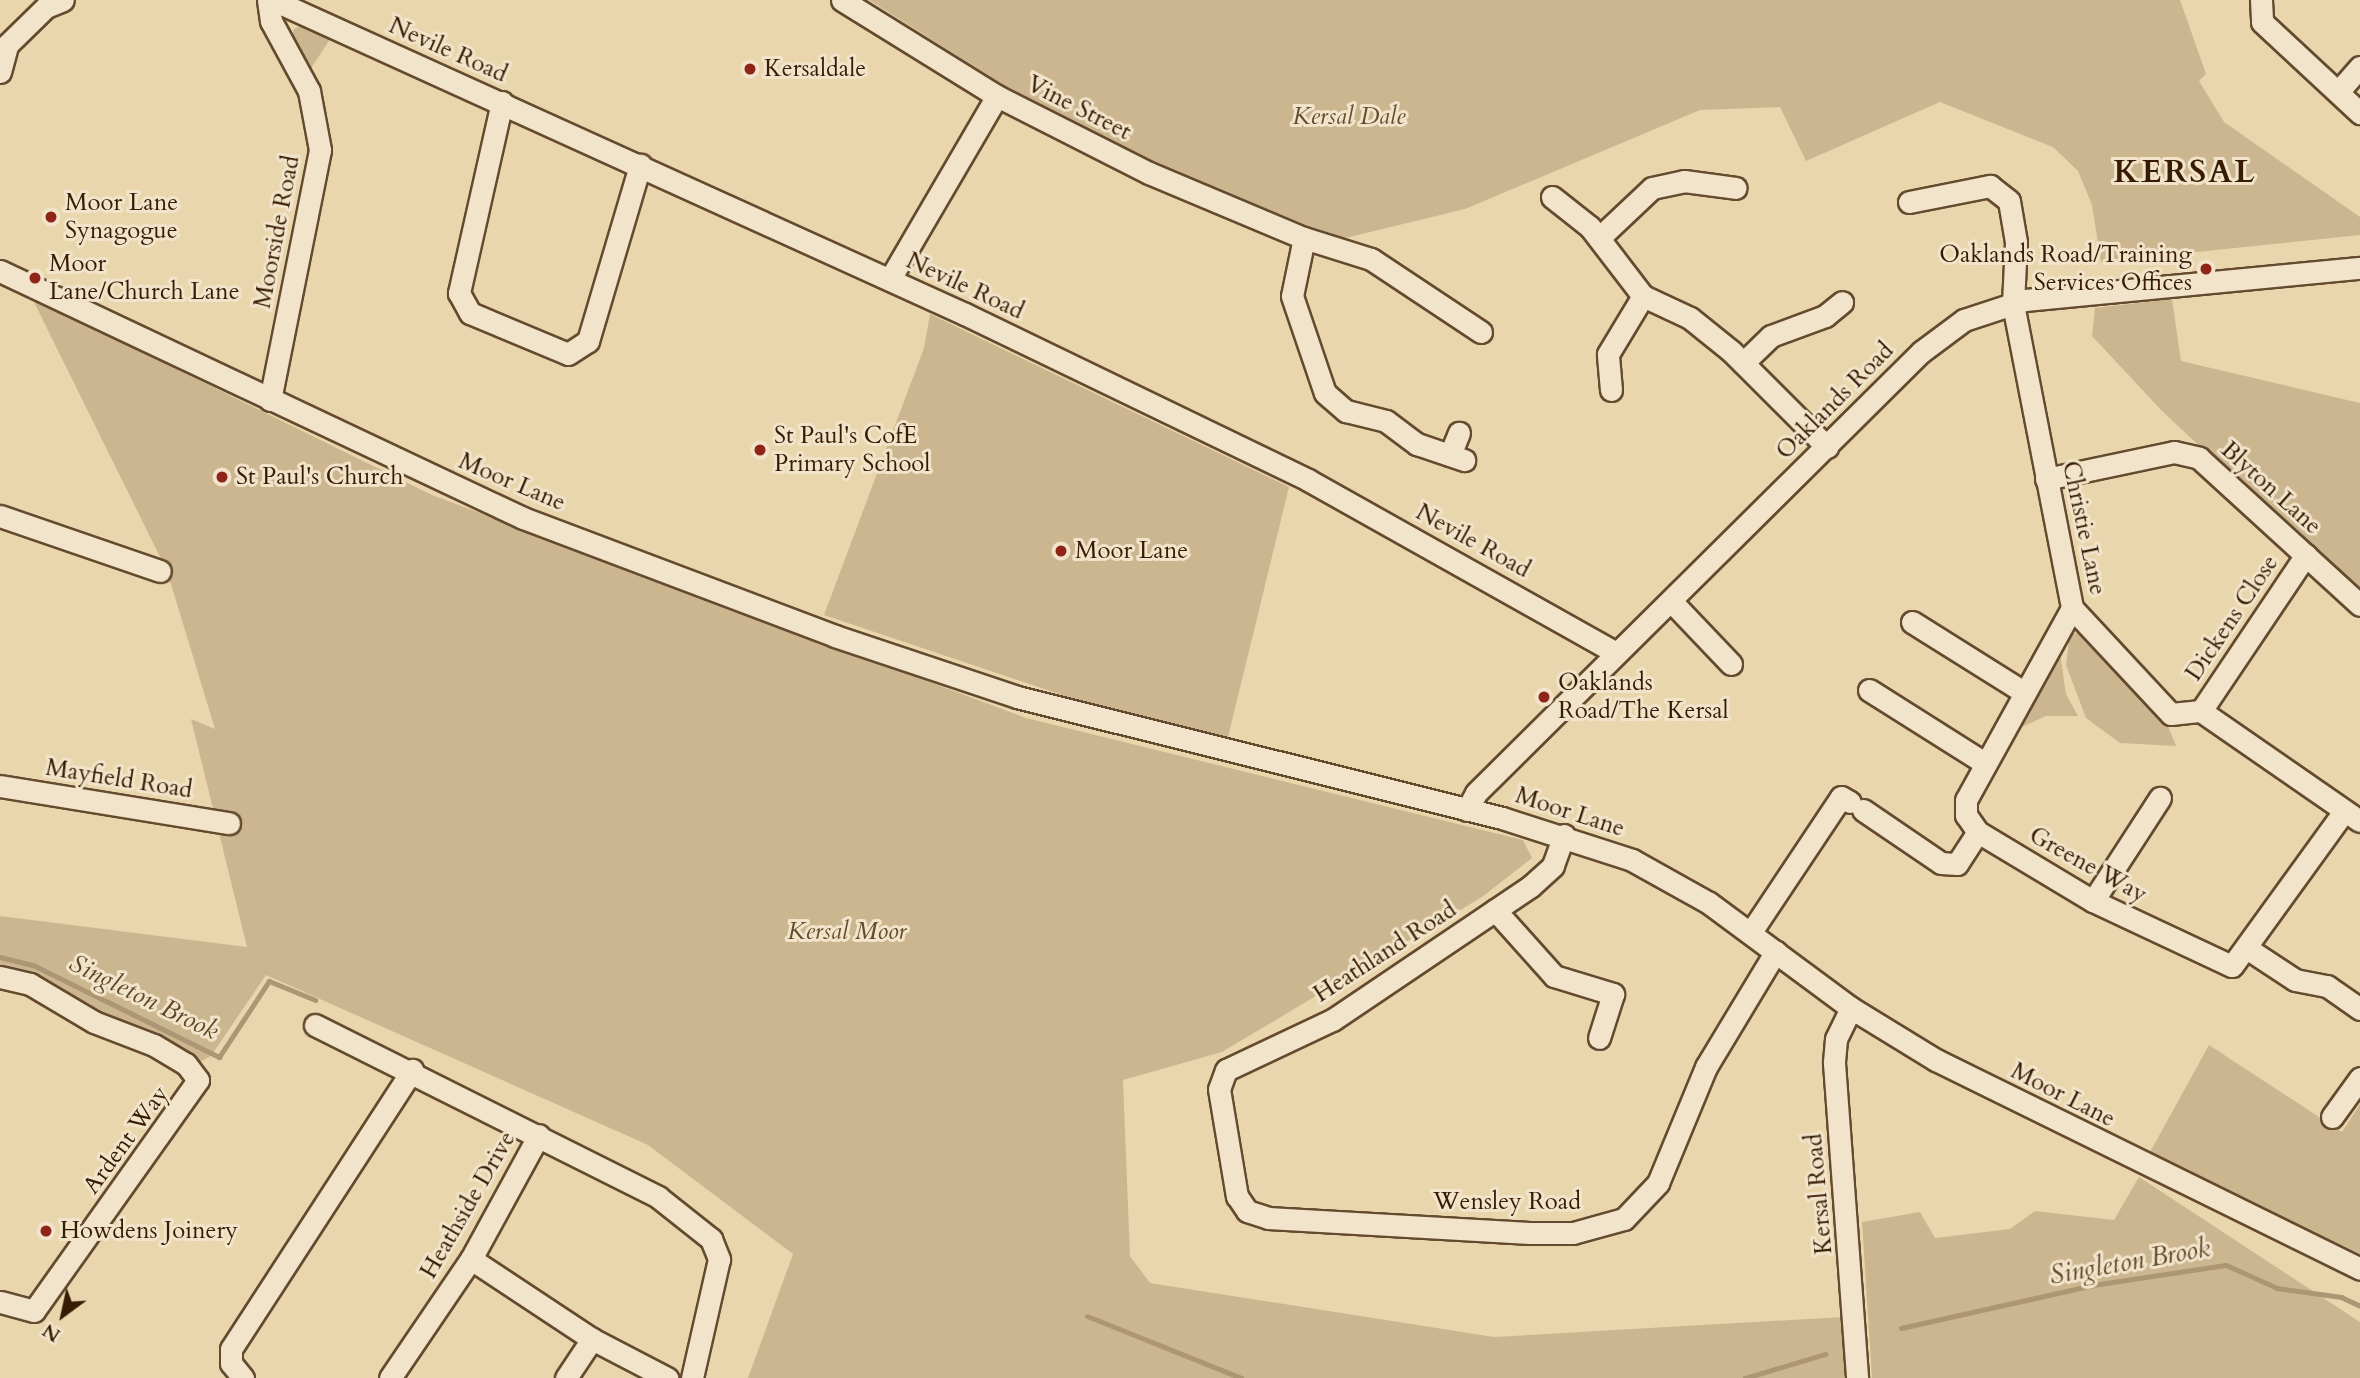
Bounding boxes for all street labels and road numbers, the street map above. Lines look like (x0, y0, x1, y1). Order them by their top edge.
street label: Nevile Road (384, 11, 512, 89)
street label: Vine Street (1022, 69, 1136, 147)
street label: Moorside Road (248, 153, 306, 311)
street label: Nevile Road (902, 246, 1028, 326)
street label: Oaklands Road (1770, 336, 1900, 466)
street label: Blyton Lane (2215, 435, 2327, 541)
street label: Moor Lane (454, 447, 570, 517)
street label: Christie Lane (2056, 458, 2112, 598)
street label: Nevile Road (1411, 498, 1535, 584)
street label: Dickens Close (2179, 550, 2285, 686)
street label: Mayfield Road (44, 753, 194, 805)
street label: Moor Lane (1512, 781, 1628, 843)
street label: Greene Way (2024, 821, 2152, 909)
street label: Heathland Road (1308, 895, 1462, 1009)
street label: Moor Lane (2006, 1056, 2120, 1134)
street label: Ardent Way (77, 1080, 175, 1200)
street label: Heathside Drive (414, 1126, 522, 1284)
street label: Kersal Road (1799, 1132, 1839, 1256)
street label: Wensley Road (1433, 1188, 1581, 1216)

